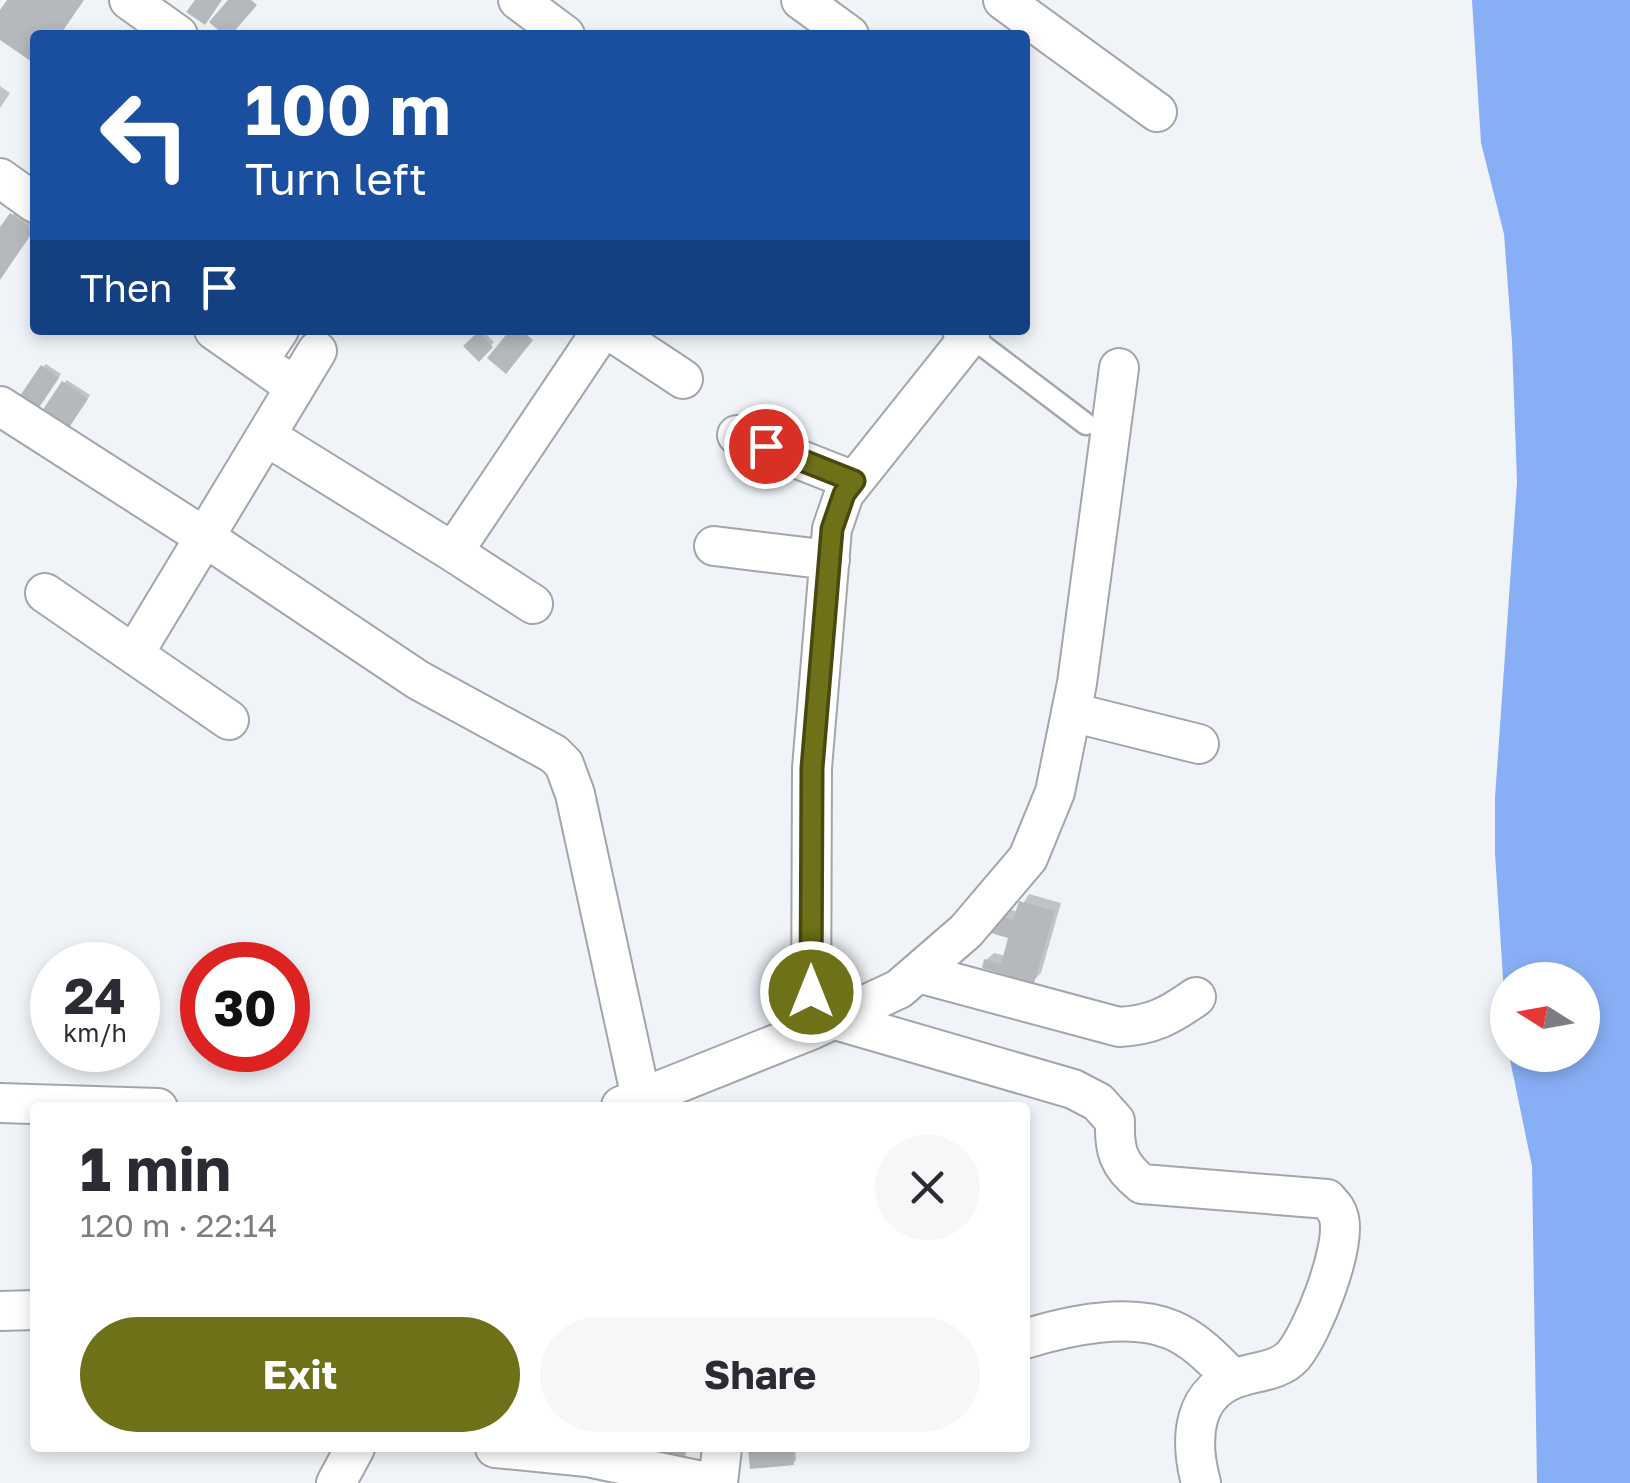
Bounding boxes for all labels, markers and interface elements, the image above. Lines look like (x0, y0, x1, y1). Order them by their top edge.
text: 100 m (245, 66, 451, 150)
icon: left (80, 70, 210, 200)
text: Turn left (245, 151, 427, 205)
icon: arrive (192, 260, 247, 315)
text: Then (80, 265, 172, 310)
pin (724, 404, 809, 489)
icon: arrive (739, 419, 794, 474)
position arrow (759, 940, 863, 1044)
speed limit sign: 30 (180, 942, 310, 1072)
north arrow (1490, 962, 1600, 1072)
map controls (1490, 962, 1600, 1072)
text: 24 (64, 965, 126, 1025)
text: km/h (63, 1017, 127, 1048)
text: 1 min (80, 1132, 231, 1204)
button: close (875, 1135, 980, 1240)
text: 120 m · 22:14 (80, 1206, 278, 1244)
button: Exit (80, 1317, 520, 1432)
button: Share (540, 1317, 980, 1432)

